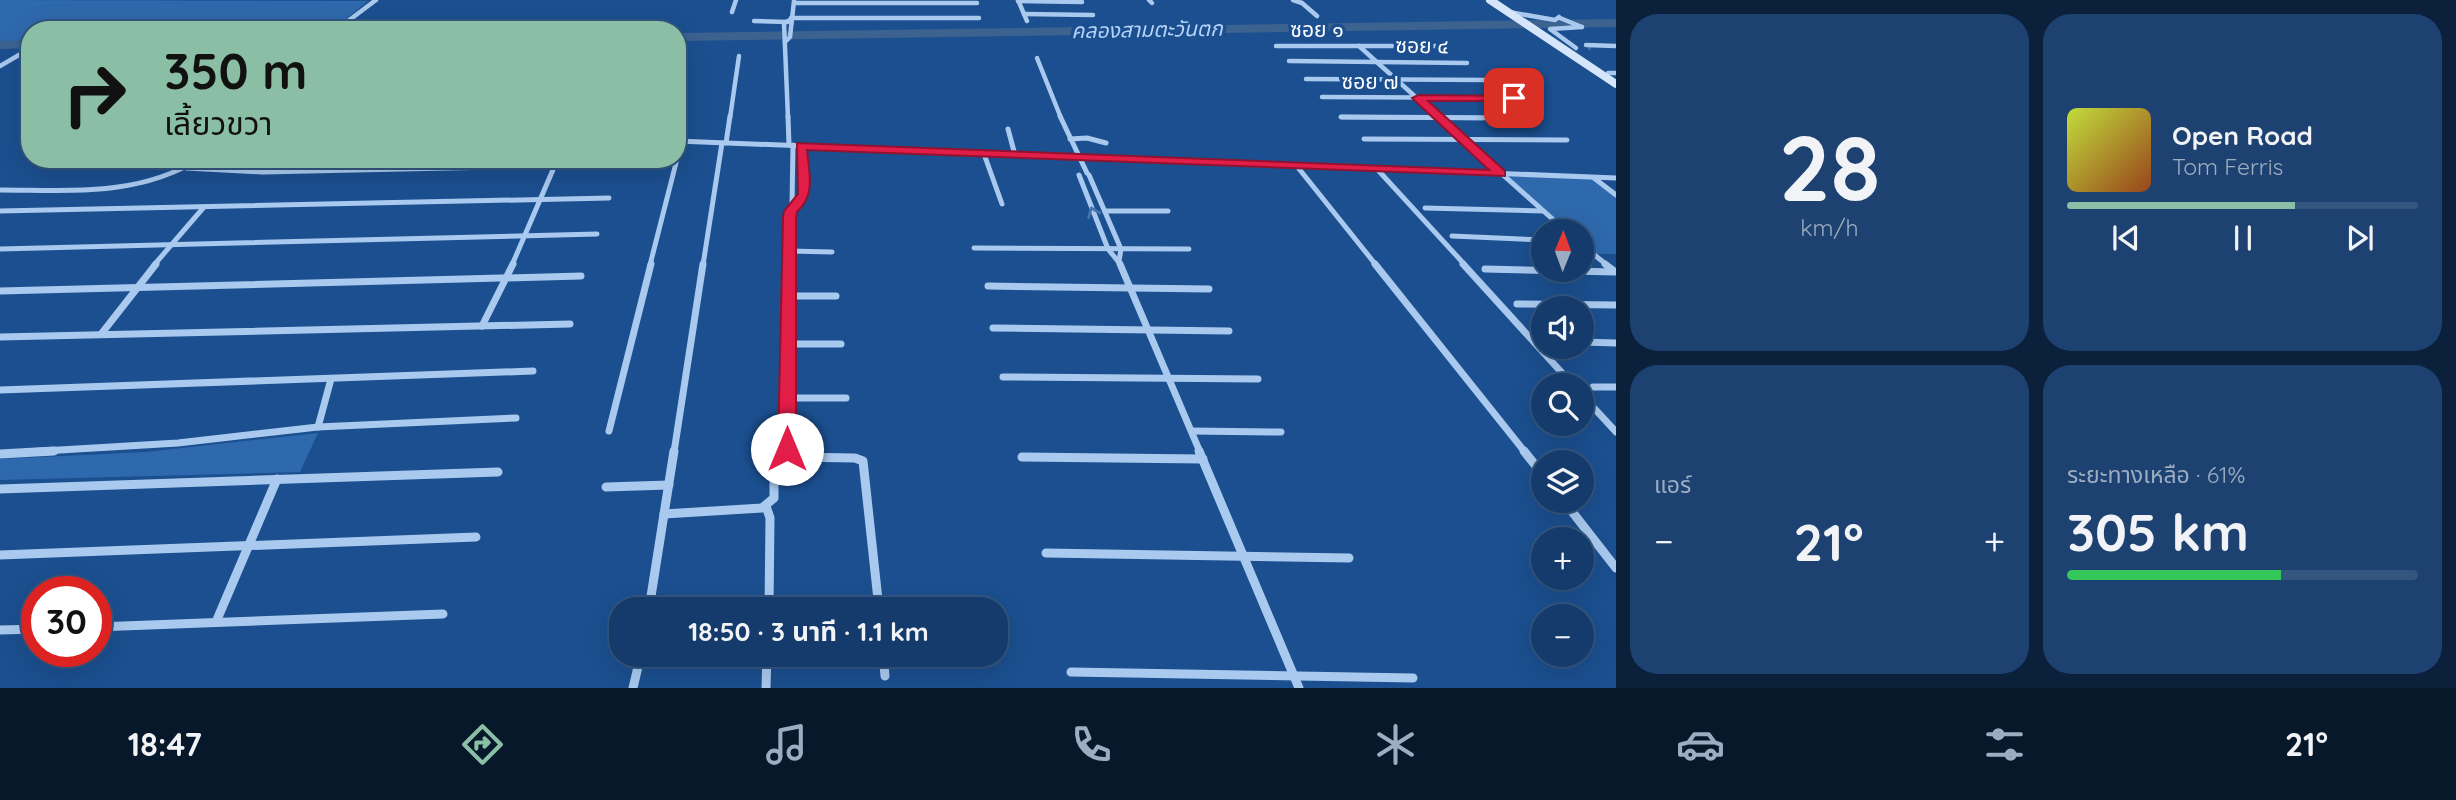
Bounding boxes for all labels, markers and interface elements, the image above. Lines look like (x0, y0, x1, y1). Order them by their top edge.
water label: คลองสามตะวันตก (1071, 15, 1224, 43)
street label: ซอย ๑ (1290, 16, 1344, 42)
street label: ซอย ๔ (1395, 32, 1449, 58)
text: 350 m (164, 40, 308, 101)
icon: right (49, 49, 140, 140)
street label: ซอย ๗ (1341, 68, 1399, 94)
pin (1484, 68, 1544, 128)
icon: arrive (1495, 79, 1533, 117)
text: เลี้ยวขวา (164, 103, 272, 143)
text: 28 (1779, 110, 1880, 224)
text: Open Road (2172, 119, 2313, 152)
text: Tom Ferris (2172, 152, 2283, 181)
one-way arrow (1088, 207, 1102, 219)
text: km/h (1800, 213, 1859, 242)
north arrow (1531, 219, 1594, 282)
map controls (1531, 219, 1594, 667)
icon: previous (2107, 219, 2145, 257)
icon: pause (2224, 219, 2262, 257)
icon: next (2341, 219, 2379, 257)
button: sound (1531, 296, 1594, 359)
button: search (1531, 373, 1594, 436)
position arrow (750, 412, 824, 486)
button: layers (1531, 450, 1594, 513)
text: ระยะทางเหลือ · 61% (2067, 460, 2245, 489)
text: แอร์ (1654, 470, 1691, 499)
text: 305 km (2067, 499, 2249, 564)
text: 21° (1794, 509, 1864, 574)
text: − (1654, 517, 1674, 565)
text: + (1984, 517, 2005, 565)
button: + (1531, 527, 1594, 590)
speed limit sign: 30 (21, 576, 112, 667)
button: − (1531, 604, 1594, 667)
text: 18:50 · 3 นาที · 1.1 km (688, 615, 929, 648)
icon: directions (458, 720, 507, 769)
icon: music (762, 720, 811, 769)
icon: phone (1067, 720, 1116, 769)
icon: climate (1371, 720, 1420, 769)
icon: car (1676, 720, 1725, 769)
icon: filters (1980, 720, 2029, 769)
text: 18:47 (128, 724, 202, 764)
text: 21° (2285, 724, 2328, 764)

